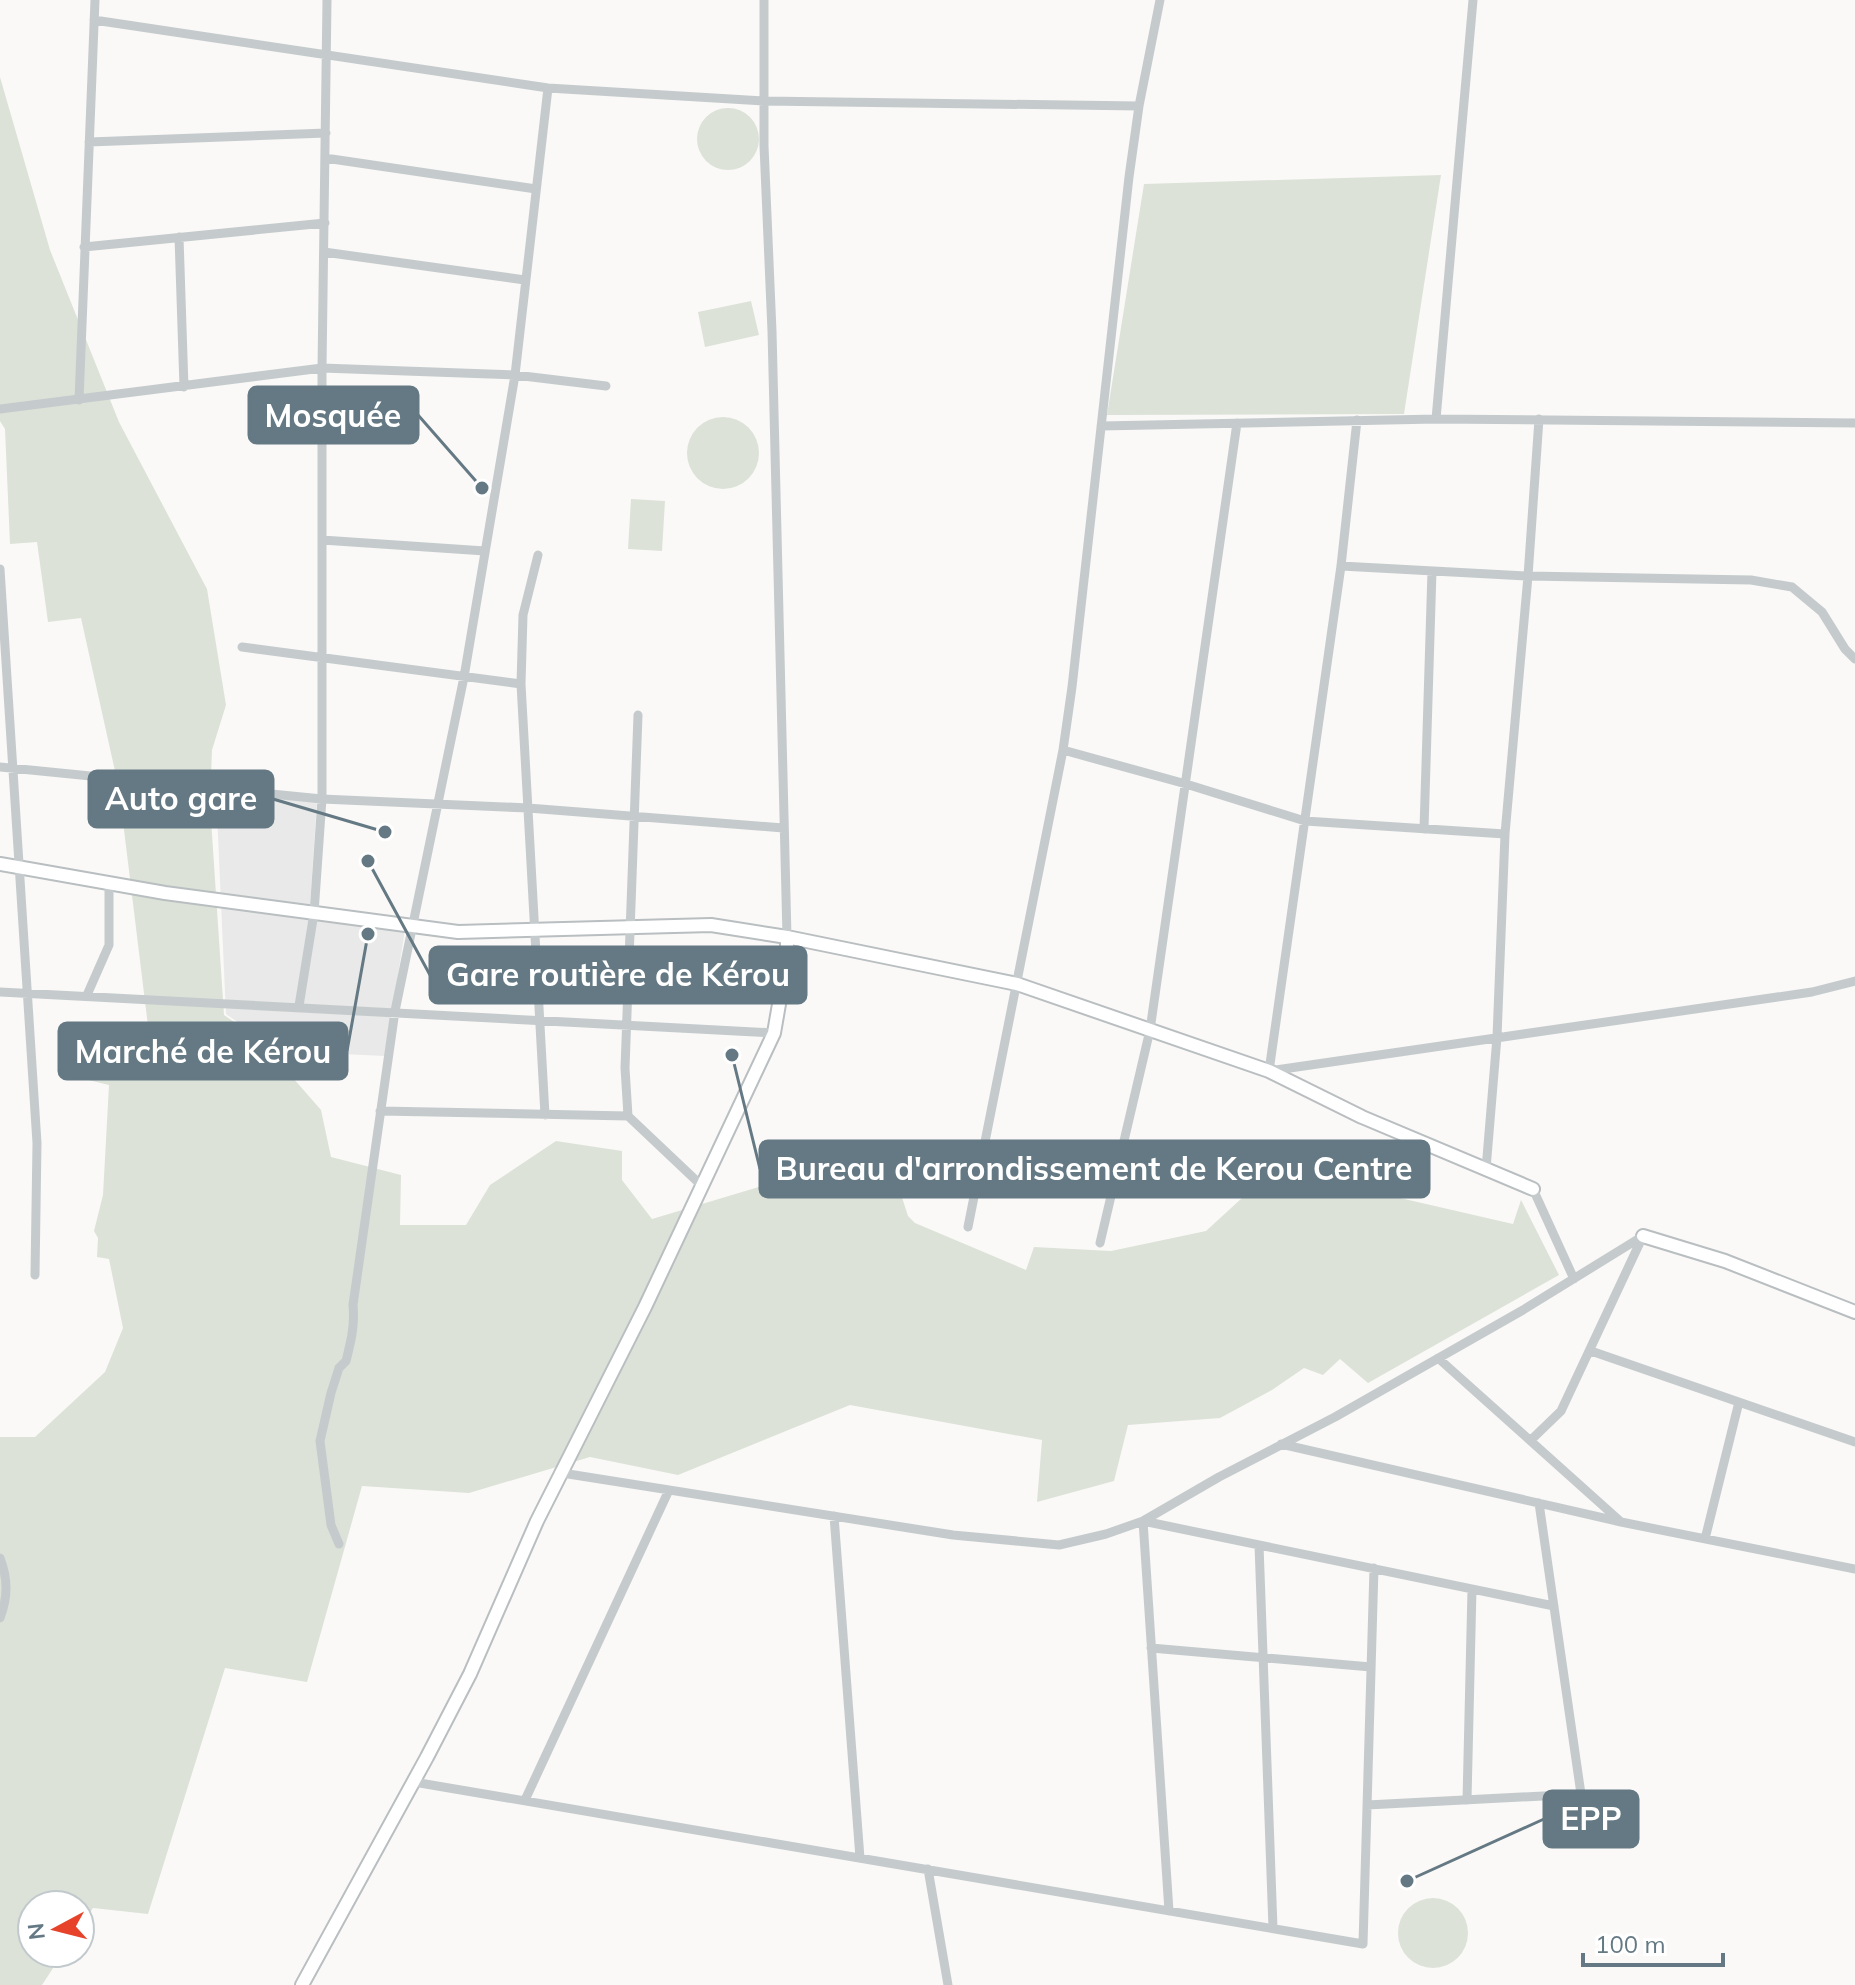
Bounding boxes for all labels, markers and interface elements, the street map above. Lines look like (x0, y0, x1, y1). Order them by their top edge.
callout: Mosquée (249, 387, 418, 443)
text: Mosquée (265, 395, 401, 435)
callout: Auto gare (89, 771, 273, 827)
text: Auto gare (105, 778, 257, 818)
callout: Gare routière de Kérou (430, 947, 806, 1003)
text: Gare routière de Kérou (446, 954, 790, 994)
callout: Marché de Kérou (59, 1023, 347, 1079)
text: Marché de Kérou (75, 1031, 331, 1071)
callout: Bureau d'arrondissement de Kerou Centre (760, 1141, 1429, 1197)
text: Bureau d'arrondissement de Kerou Centre (776, 1148, 1412, 1188)
callout: EPP (1544, 1791, 1638, 1847)
text: EPP (1560, 1798, 1622, 1838)
north arrow (16, 1889, 96, 1969)
scale bar (1583, 1917, 1723, 1967)
text: N (21, 1921, 51, 1941)
text: 100 m (1595, 1929, 1666, 1959)

